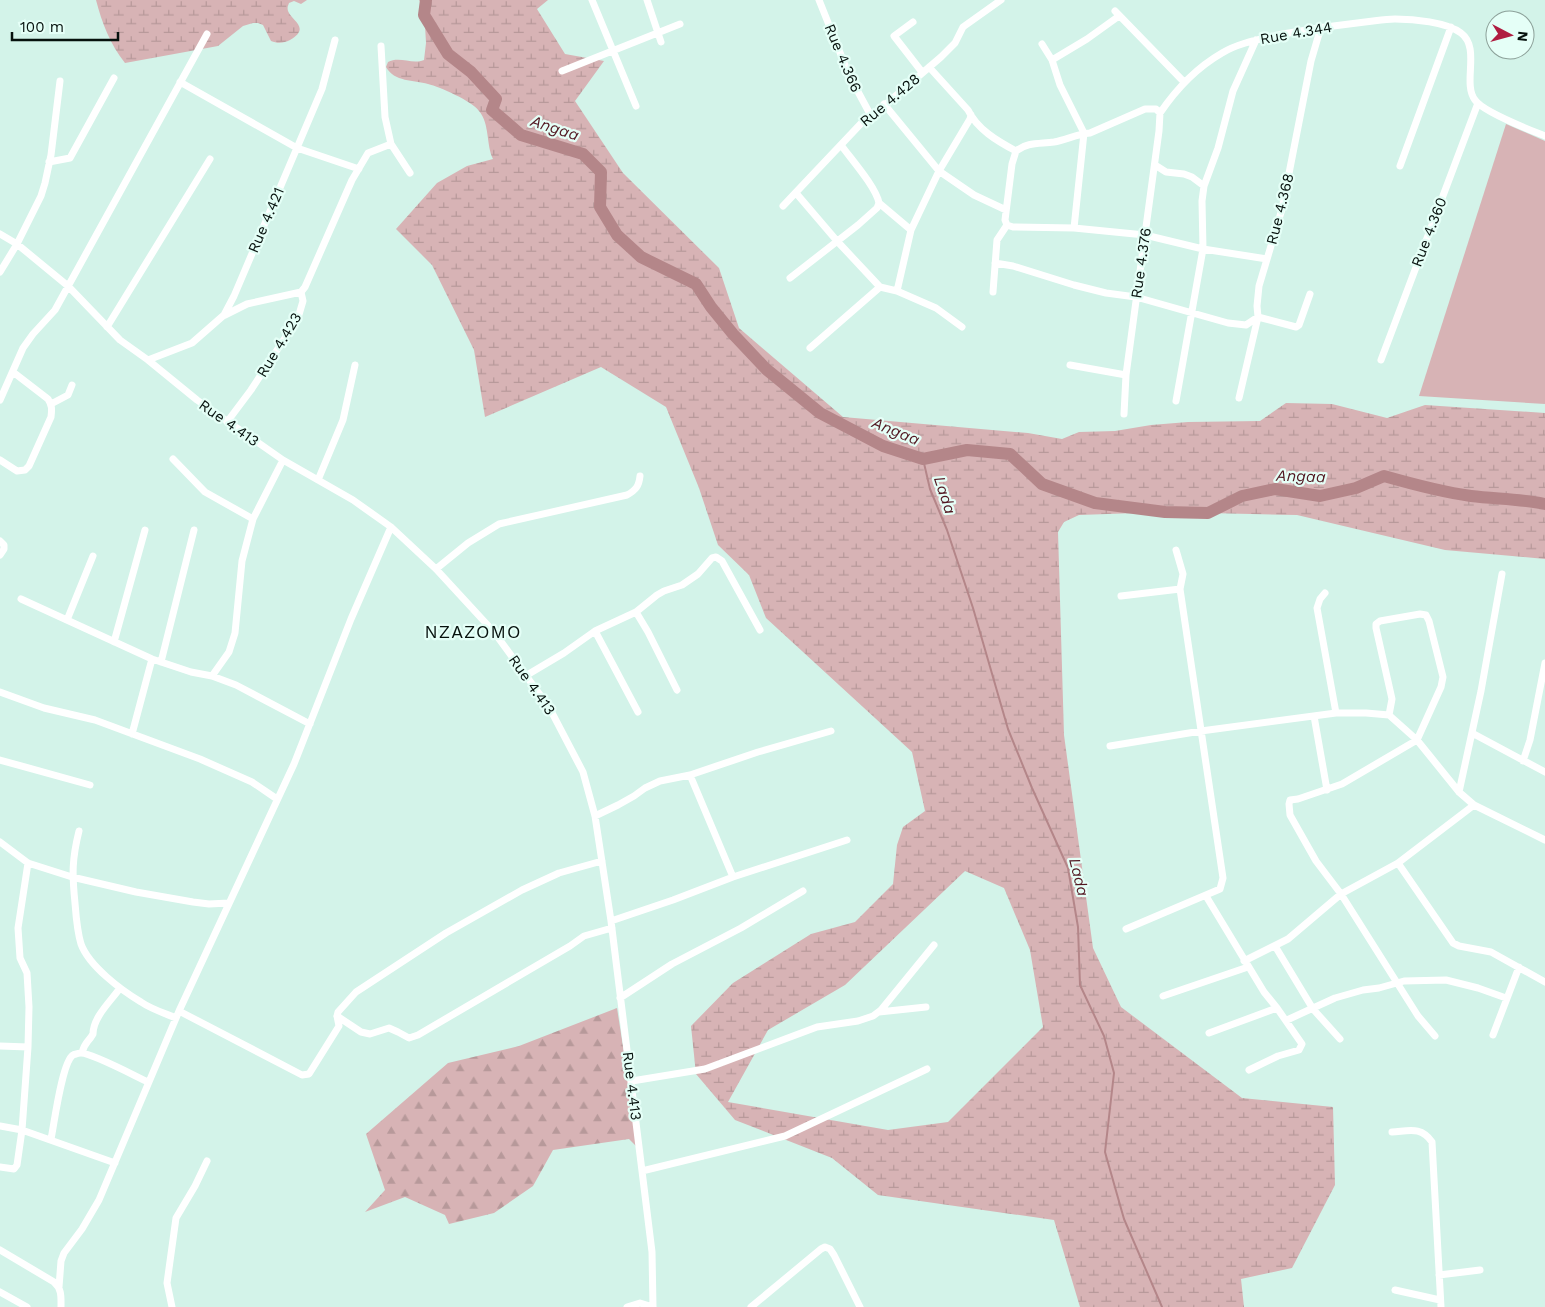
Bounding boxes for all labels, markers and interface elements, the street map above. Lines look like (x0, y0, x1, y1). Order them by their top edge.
scale bar (12, 10, 119, 42)
north arrow (1485, 10, 1535, 60)
text: 100 m (20, 18, 64, 36)
street label: Rue 4.344 (1259, 18, 1333, 48)
street label: Rue 4.366 (820, 21, 866, 95)
text: N (1514, 30, 1531, 42)
street label: Rue 4.428 (856, 70, 924, 130)
water label: Angaa (528, 111, 582, 145)
street label: Rue 4.368 (1262, 171, 1298, 247)
street label: Rue 4.421 (244, 185, 288, 255)
street label: Rue 4.360 (1408, 195, 1450, 269)
street label: Rue 4.376 (1127, 226, 1155, 300)
street label: Rue 4.423 (253, 309, 305, 381)
street label: Rue 4.413 (195, 396, 263, 450)
water label: Angaa (869, 413, 923, 449)
water label: Angaa (1275, 466, 1326, 486)
water label: Lada (930, 474, 960, 516)
district label: NZAZOMO (425, 621, 521, 642)
street label: Rue 4.413 (505, 651, 559, 719)
water label: Lada (1065, 856, 1093, 898)
street label: Rue 4.413 (619, 1051, 645, 1121)

